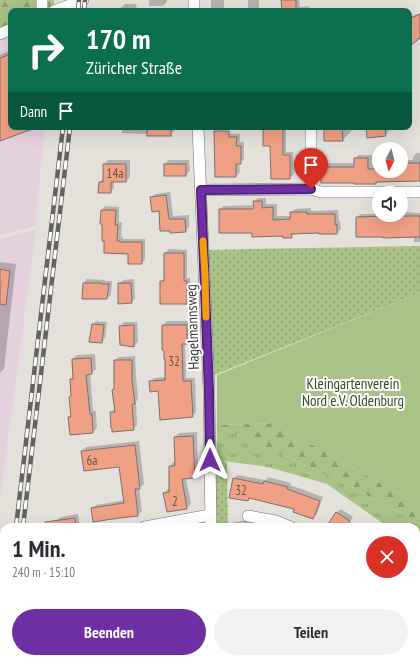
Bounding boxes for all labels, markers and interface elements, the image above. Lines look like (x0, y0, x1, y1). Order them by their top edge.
text: 170 m (86, 20, 150, 57)
icon: right (20, 24, 72, 76)
text: Züricher Straße (86, 56, 182, 79)
icon: arrive (55, 100, 77, 122)
text: Dann (20, 102, 47, 121)
north arrow (372, 142, 408, 178)
map controls (372, 142, 408, 222)
pin (294, 148, 328, 189)
icon: arrive (300, 154, 322, 176)
house number: 14a (107, 165, 123, 182)
button: sound (372, 186, 408, 222)
street label: Hagelmannsweg (181, 284, 203, 370)
house number: 32 (168, 353, 180, 370)
park label: Kleingartenverein Nord e.V. Oldenburg (302, 374, 404, 410)
position arrow (189, 439, 231, 481)
house number: 6a (86, 452, 98, 469)
house number: 32 (235, 482, 247, 499)
house number: 2 (172, 493, 178, 510)
text: 1 Min. (12, 533, 66, 564)
button: close (366, 536, 408, 578)
text: 240 m · 15:10 (12, 564, 75, 581)
button: Beenden (12, 609, 206, 655)
button: Teilen (214, 609, 408, 655)

